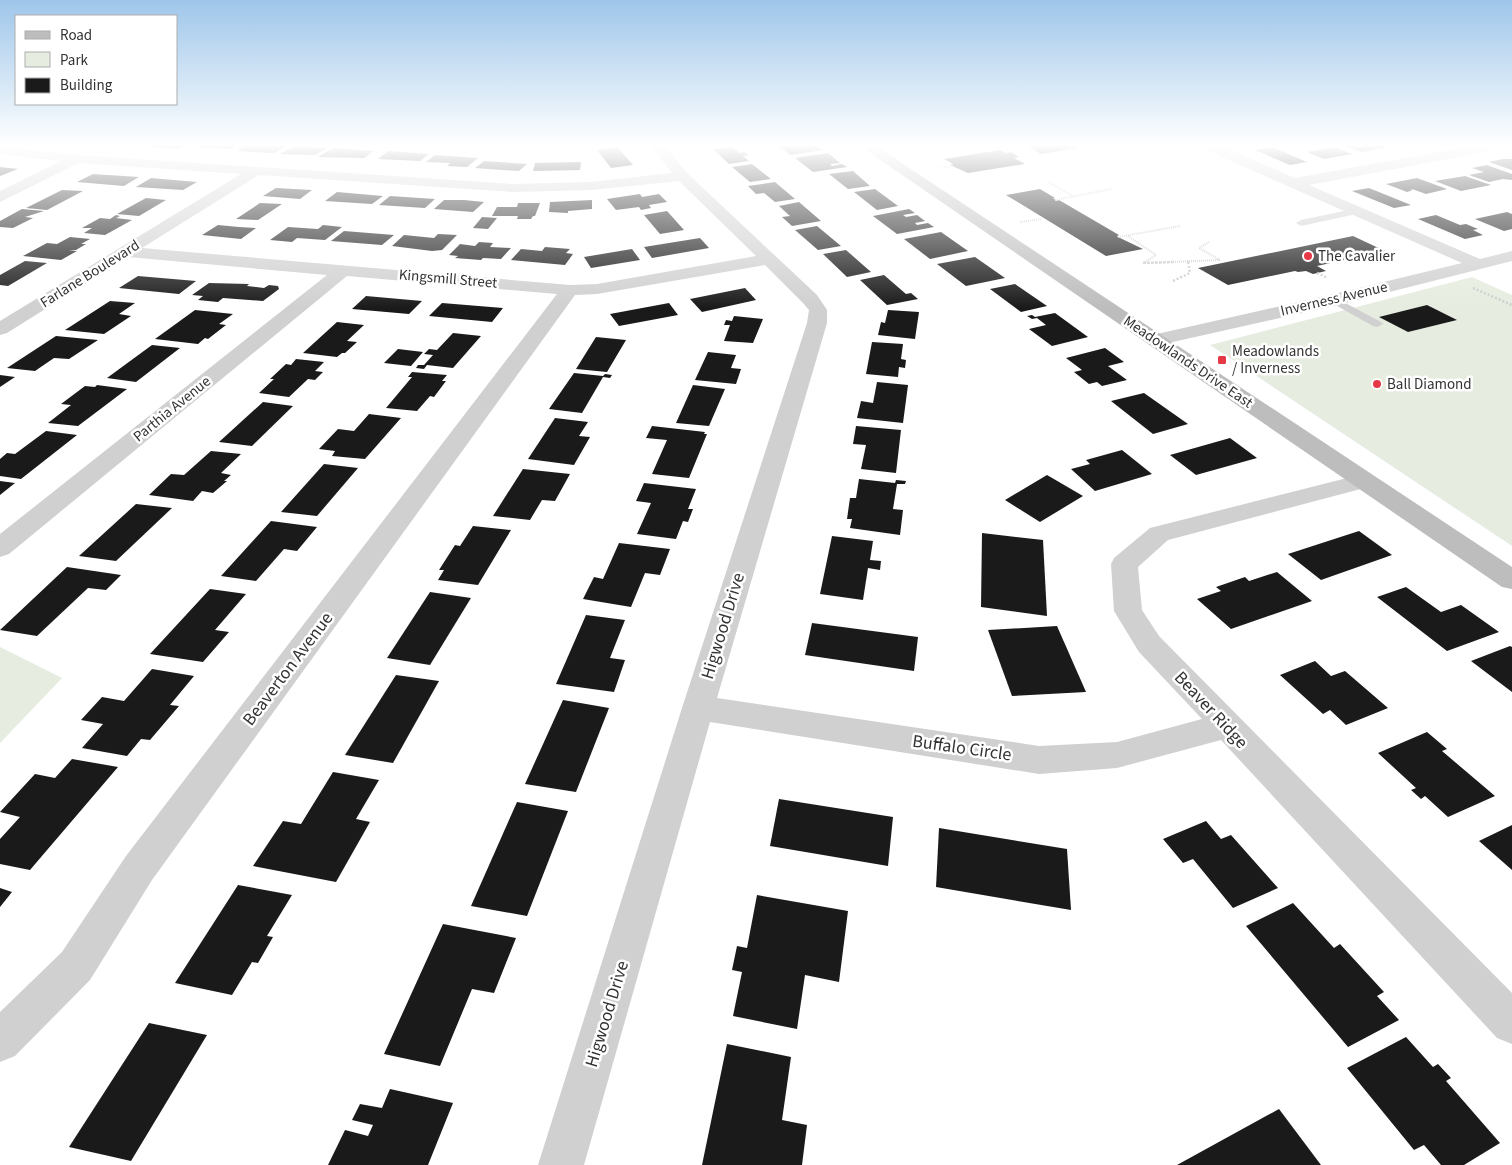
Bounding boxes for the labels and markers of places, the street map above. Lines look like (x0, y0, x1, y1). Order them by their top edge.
place label: The Cavalier (1318, 246, 1396, 267)
marker: The Cavalier (1302, 250, 1314, 262)
place label: Meadowlands / Inverness (1232, 341, 1319, 379)
marker: Meadowlands / Inverness (1216, 354, 1228, 366)
place label: Ball Diamond (1387, 374, 1472, 395)
marker: Ball Diamond (1371, 378, 1383, 390)

